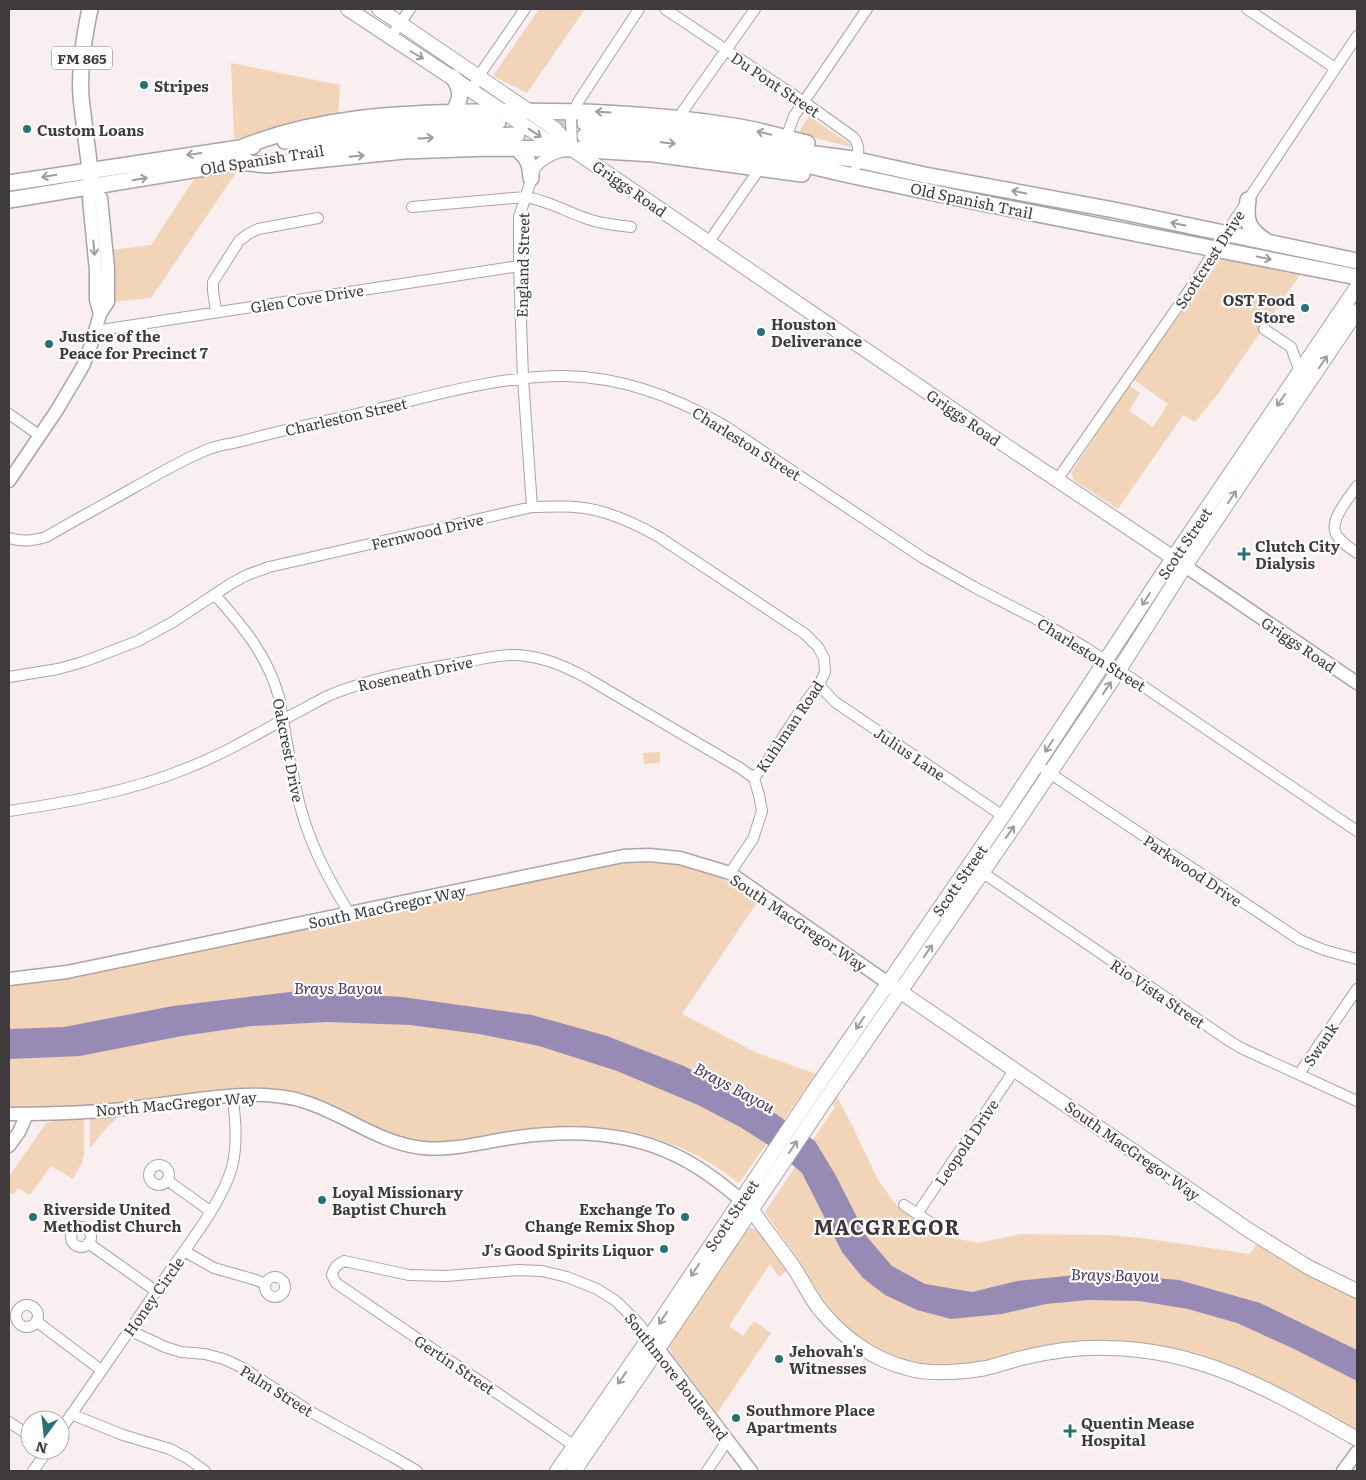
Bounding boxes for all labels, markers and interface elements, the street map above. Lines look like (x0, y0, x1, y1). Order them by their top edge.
road number: FM 865 (52, 46, 112, 70)
street label: Du Pont Street (727, 46, 825, 122)
one-way arrow (410, 50, 425, 60)
place label: Stripes (154, 74, 209, 97)
marker: Stripes (138, 79, 150, 91)
one-way arrow (595, 108, 611, 117)
place label: Custom Loans (37, 118, 145, 141)
marker: Custom Loans (21, 123, 33, 135)
one-way arrow (528, 128, 542, 138)
one-way arrow (757, 128, 773, 137)
one-way arrow (417, 134, 433, 143)
street label: Old Spanish Trail (198, 138, 326, 180)
one-way arrow (660, 138, 676, 148)
one-way arrow (187, 150, 203, 160)
one-way arrow (348, 151, 364, 161)
street label: Griggs Road (588, 154, 672, 222)
one-way arrow (42, 171, 58, 181)
one-way arrow (131, 174, 147, 184)
street label: Old Spanish Trail (908, 176, 1036, 224)
one-way arrow (1011, 187, 1027, 197)
street label: Scottcrest Drive (1168, 205, 1250, 313)
street label: England Street (510, 212, 534, 318)
one-way arrow (1171, 219, 1187, 228)
one-way arrow (89, 239, 99, 255)
one-way arrow (1255, 254, 1271, 263)
street label: Glen Cove Drive (249, 278, 366, 318)
place label: OST Food Store (1223, 288, 1295, 328)
marker: OST Food Store (1299, 302, 1311, 314)
place label: Houston Deliverance (771, 312, 863, 352)
place label: Justice of the Peace for Precinct 7 (59, 324, 209, 364)
marker: Houston Deliverance (755, 326, 767, 338)
marker: Justice of the Peace for Precinct 7 (43, 338, 55, 350)
one-way arrow (1318, 355, 1328, 369)
street label: Griggs Road (922, 383, 1006, 451)
street label: Charleston Street (283, 391, 409, 441)
one-way arrow (1276, 393, 1286, 407)
street label: Charleston Street (688, 400, 806, 486)
one-way arrow (1227, 490, 1237, 504)
street label: Scott Street (1151, 502, 1217, 584)
street label: Fernwood Drive (369, 507, 486, 555)
place label: Clutch City Dialysis (1255, 534, 1341, 574)
marker: Clutch City Dialysis (1237, 547, 1251, 561)
one-way arrow (1141, 592, 1151, 606)
street label: Griggs Road (1257, 610, 1341, 678)
street label: Charleston Street (1033, 611, 1151, 697)
street label: Roseneath Drive (355, 650, 475, 696)
street label: Kuhlman Road (750, 675, 828, 777)
one-way arrow (1102, 681, 1112, 695)
street label: Oakcrest Drive (268, 696, 310, 804)
street label: Julius Lane (870, 721, 951, 786)
one-way arrow (1044, 739, 1054, 753)
one-way arrow (1005, 825, 1015, 839)
street label: Parkwood Drive (1139, 828, 1247, 912)
street label: Scott Street (926, 839, 992, 921)
street label: South MacGregor Way (726, 867, 872, 977)
street label: South MacGregor Way (306, 878, 468, 934)
one-way arrow (923, 944, 933, 958)
street label: Rio Vista Street (1106, 953, 1210, 1033)
water label: Brays Bayou (294, 975, 383, 999)
one-way arrow (855, 1016, 865, 1030)
street label: Swank (1297, 1017, 1344, 1071)
water label: Brays Bayou (690, 1056, 780, 1119)
street label: North MacGregor Way (95, 1084, 258, 1121)
street label: Leopold Drive (928, 1094, 1004, 1190)
street label: South MacGregor Way (1061, 1094, 1206, 1206)
one-way arrow (788, 1141, 798, 1155)
street label: Scott Street (698, 1174, 764, 1256)
place label: Loyal Missionary Baptist Church (332, 1180, 464, 1220)
marker: Loyal Missionary Baptist Church (316, 1194, 328, 1206)
place label: Riverside United Methodist Church (43, 1197, 182, 1237)
place label: Exchange To Change Remix Shop (525, 1197, 675, 1237)
marker: Riverside United Methodist Church (27, 1211, 39, 1223)
marker: Exchange To Change Remix Shop (679, 1211, 691, 1223)
district label: MACGREGOR (814, 1211, 960, 1241)
place label: J's Good Spirits Liquor (482, 1238, 654, 1261)
marker: J's Good Spirits Liquor (658, 1243, 670, 1255)
street label: Honey Circle (117, 1251, 189, 1341)
water label: Brays Bayou (1070, 1261, 1160, 1287)
one-way arrow (690, 1263, 700, 1277)
street label: Southmore Boulevard (620, 1307, 734, 1445)
one-way arrow (658, 1310, 668, 1324)
street label: Gertin Street (410, 1328, 500, 1400)
place label: Jehovah's Witnesses (789, 1339, 867, 1379)
marker: Jehovah's Witnesses (773, 1353, 785, 1365)
street label: Palm Street (236, 1358, 318, 1422)
one-way arrow (617, 1370, 627, 1384)
place label: Southmore Place Apartments (746, 1398, 875, 1438)
north arrow (20, 1410, 70, 1460)
place label: Quentin Mease Hospital (1081, 1411, 1195, 1451)
marker: Southmore Place Apartments (730, 1412, 742, 1424)
marker: Quentin Mease Hospital (1063, 1424, 1077, 1438)
text: N (33, 1437, 50, 1460)

